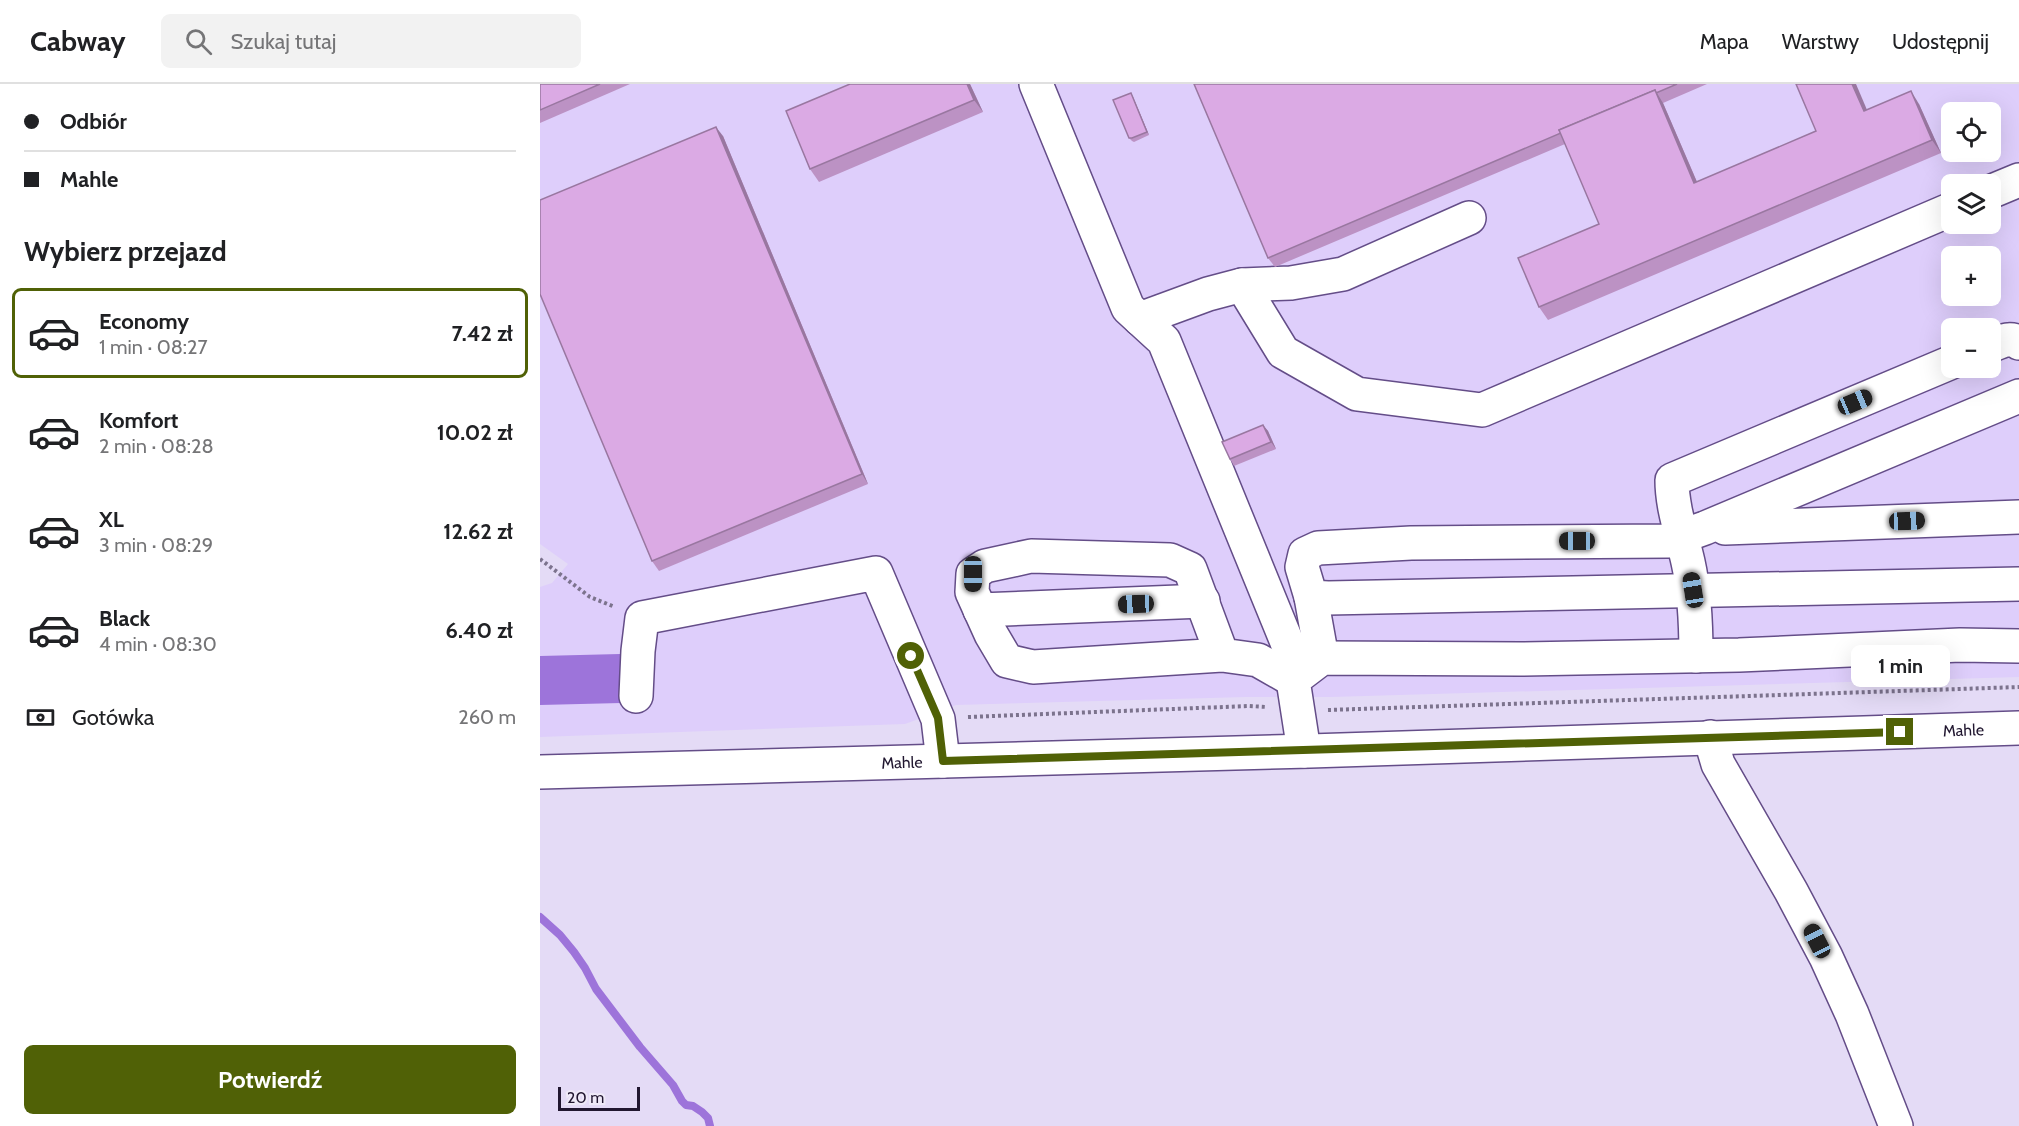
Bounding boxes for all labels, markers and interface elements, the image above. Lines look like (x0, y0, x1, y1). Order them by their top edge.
search box (161, 14, 581, 68)
text: Cabway (30, 24, 125, 58)
icon: search (182, 25, 215, 58)
text: Szukaj tutaj (230, 28, 336, 55)
text: Mapa (1700, 29, 1749, 54)
text: Warstwy (1782, 29, 1859, 54)
text: Udostępnij (1892, 29, 1989, 54)
map controls (1941, 102, 2001, 378)
button: locate (1941, 102, 2001, 162)
text: Odbiór (60, 108, 127, 135)
text: Mahle (60, 166, 118, 193)
button: layers (1941, 174, 2001, 234)
text: Wybierz przejazd (24, 235, 227, 268)
button: + (1941, 246, 2001, 306)
icon: car (27, 306, 81, 360)
text: Economy (99, 308, 189, 335)
button: − (1941, 318, 2001, 378)
text: 7.42 zł (451, 320, 513, 347)
text: 1 min · 08:27 (99, 335, 208, 359)
car (1835, 387, 1875, 417)
icon: car (27, 405, 81, 459)
text: Komfort (99, 407, 178, 434)
text: 10.02 zł (437, 419, 513, 446)
text: 2 min · 08:28 (99, 434, 214, 458)
icon: car (27, 504, 81, 558)
text: XL (99, 506, 124, 533)
car (1889, 511, 1925, 531)
text: 12.62 zł (443, 518, 513, 545)
car (1559, 532, 1595, 550)
text: 3 min · 08:29 (99, 533, 213, 557)
car (964, 556, 982, 592)
car (1681, 571, 1705, 609)
car (1118, 594, 1154, 614)
icon: car (27, 603, 81, 657)
text: Black (99, 605, 150, 632)
text: 6.40 zł (446, 617, 513, 644)
text: 4 min · 08:30 (99, 632, 217, 656)
route start (897, 642, 924, 669)
callout: 1 min (1850, 645, 1950, 687)
text: 1 min (1878, 654, 1923, 678)
icon: cash (24, 701, 57, 734)
text: Gotówka (72, 704, 154, 731)
text: 260 m (458, 705, 516, 729)
route end (1886, 718, 1913, 745)
street label: Mahle (1942, 720, 1984, 740)
street label: Mahle (881, 753, 923, 773)
car (1801, 921, 1833, 961)
button: Potwierdź (24, 1045, 516, 1114)
scale bar (558, 1084, 640, 1112)
text: 20 m (567, 1088, 604, 1107)

